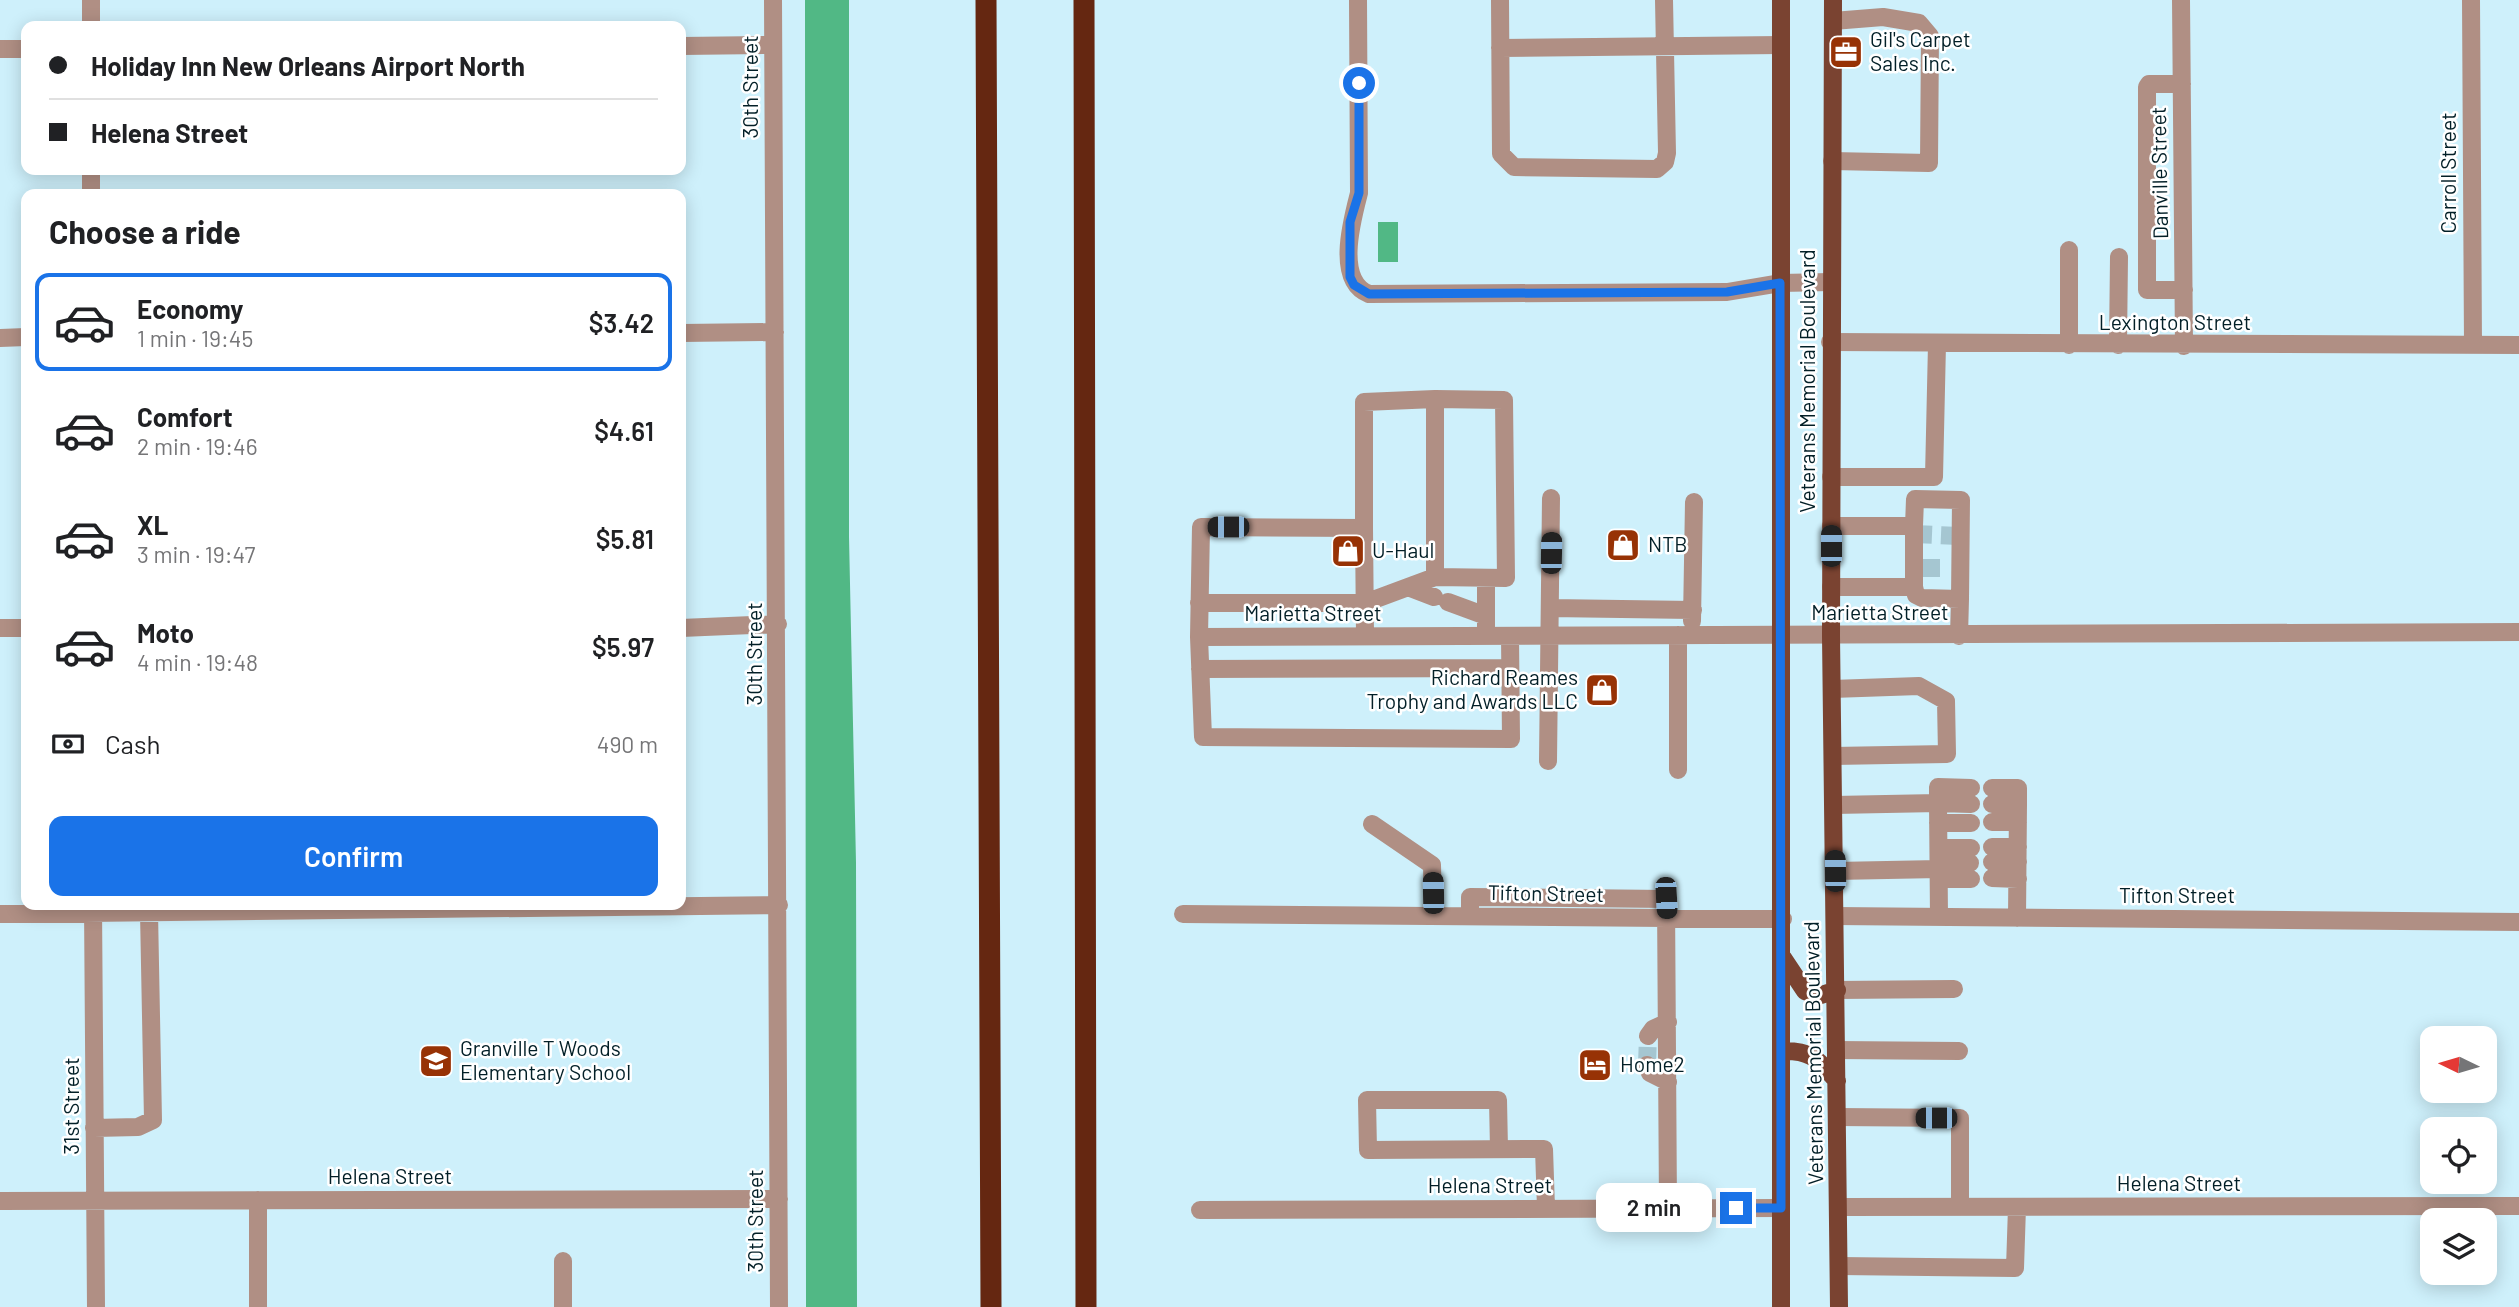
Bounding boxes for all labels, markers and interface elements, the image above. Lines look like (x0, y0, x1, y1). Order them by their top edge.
place label: Gil's Carpet Sales Inc. (1870, 26, 1971, 75)
office icon: Gil's Carpet Sales Inc. (1827, 33, 1865, 71)
street label: 30th Street (737, 35, 762, 139)
text: Holiday Inn New Orleans Airport North (91, 50, 525, 81)
route start (1343, 67, 1375, 99)
street label: Danville Street (2145, 107, 2172, 239)
street label: Carroll Street (2435, 112, 2460, 234)
text: Helena Street (91, 117, 248, 148)
text: Choose a ride (49, 212, 241, 250)
street label: Veterans Memorial Boulevard (1794, 249, 1819, 513)
icon: car (53, 291, 116, 354)
text: Economy (137, 293, 243, 324)
text: $3.42 (589, 307, 654, 338)
street label: Lexington Street (2099, 309, 2251, 334)
text: 1 min · 19:45 (137, 324, 253, 352)
icon: car (53, 399, 116, 462)
text: Comfort (137, 401, 233, 432)
text: $4.61 (594, 415, 654, 446)
text: 2 min · 19:46 (137, 432, 258, 460)
icon: car (53, 507, 116, 570)
text: XL (137, 509, 168, 540)
car (1208, 517, 1250, 538)
text: $5.81 (596, 523, 654, 554)
car (1821, 525, 1842, 567)
shop icon: NTB (1604, 526, 1642, 564)
place label: NTB (1648, 531, 1687, 556)
shop icon: U-Haul (1329, 532, 1367, 570)
car (1541, 532, 1562, 574)
place label: U-Haul (1372, 537, 1434, 562)
text: 3 min · 19:47 (137, 540, 255, 568)
street label: Marietta Street (1811, 599, 1949, 624)
street label: Marietta Street (1244, 600, 1382, 625)
street label: 30th Street (741, 602, 766, 706)
icon: car (53, 615, 116, 678)
text: Moto (137, 617, 194, 648)
text: $5.97 (592, 631, 654, 662)
text: 4 min · 19:48 (137, 648, 258, 676)
place label: Richard Reames Trophy and Awards LLC (1366, 664, 1578, 713)
shop icon: Richard Reames Trophy and Awards LLC (1583, 671, 1621, 709)
icon: cash (49, 725, 87, 763)
text: Cash (105, 728, 160, 759)
text: 490 m (597, 730, 658, 758)
button: Confirm (49, 816, 658, 896)
car (1825, 850, 1846, 892)
car (1423, 872, 1444, 914)
car (1655, 876, 1678, 920)
street label: Tifton Street (1488, 879, 1604, 906)
street label: Tifton Street (2119, 882, 2235, 907)
street label: Veterans Memorial Boulevard (1798, 921, 1827, 1185)
north arrow (2420, 1026, 2497, 1102)
map controls (2420, 1026, 2497, 1285)
place label: Granville T Woods Elementary School (460, 1035, 631, 1084)
school or university icon: Granville T Woods Elementary School (417, 1042, 455, 1080)
hotel icon: Home2 (1576, 1046, 1614, 1084)
place label: Home2 (1620, 1051, 1685, 1076)
street label: 31st Street (58, 1057, 83, 1155)
car (1916, 1108, 1958, 1129)
button: locate (2420, 1117, 2497, 1194)
street label: Helena Street (328, 1163, 452, 1188)
street label: 30th Street (742, 1169, 767, 1273)
street label: Helena Street (2117, 1170, 2241, 1195)
street label: Helena Street (1428, 1172, 1552, 1197)
callout: 2 min (1596, 1184, 1712, 1232)
route end (1720, 1192, 1752, 1224)
text: 2 min (1627, 1193, 1681, 1221)
button: layers (2420, 1208, 2497, 1285)

